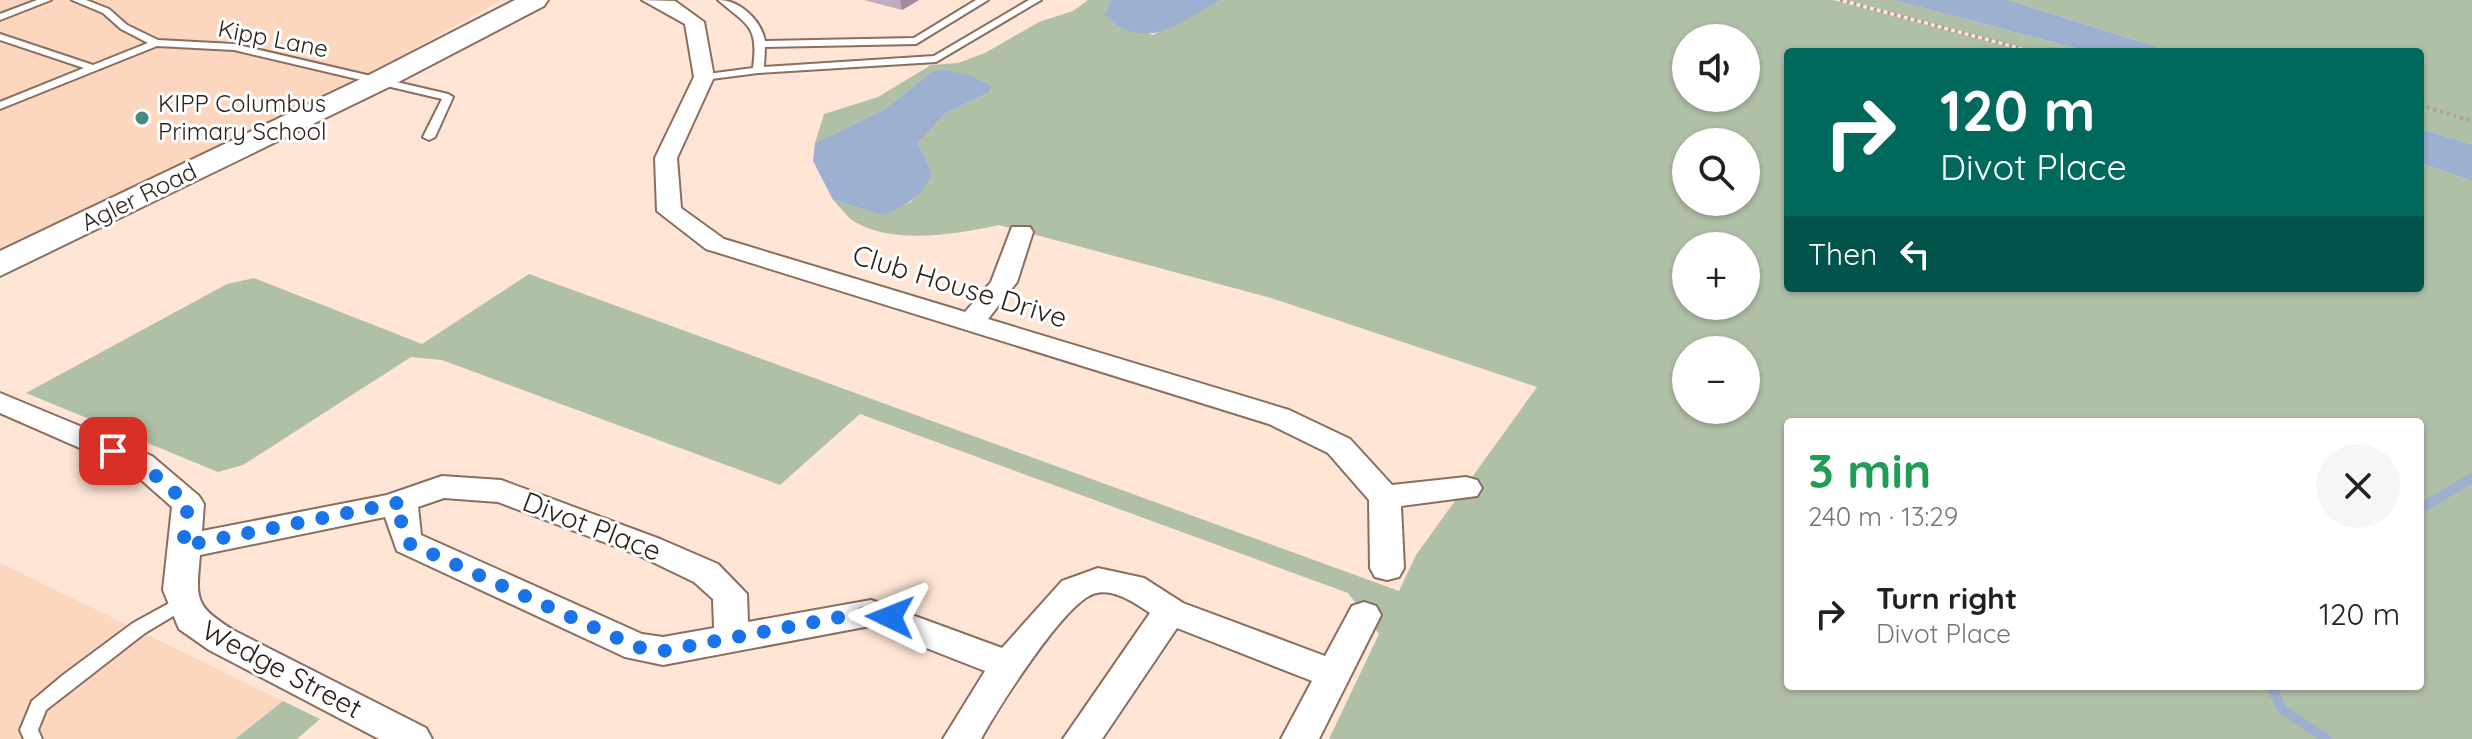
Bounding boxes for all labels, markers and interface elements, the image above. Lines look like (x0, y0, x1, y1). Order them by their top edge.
street label: Kipp Lane (215, 13, 331, 63)
map controls (1672, 24, 1760, 424)
button: sound (1672, 24, 1760, 112)
text: 120 m (1940, 75, 2095, 145)
icon: right (1808, 80, 1912, 184)
place label: KIPP Columbus Primary School (158, 88, 327, 146)
marker: KIPP Columbus Primary School (133, 109, 151, 127)
button: search (1672, 128, 1760, 216)
text: Divot Place (1940, 144, 2127, 189)
street label: Agler Road (76, 155, 201, 237)
button: + (1672, 232, 1760, 320)
icon: left (1893, 232, 1937, 276)
text: Then (1808, 235, 1877, 273)
street label: Club House Drive (849, 236, 1071, 335)
button: − (1672, 336, 1760, 424)
pin (79, 417, 147, 485)
icon: arrive (91, 429, 135, 473)
text: 3 min (1808, 440, 1931, 500)
button: close (2316, 444, 2400, 528)
street label: Divot Place (518, 483, 666, 568)
text: 240 m · 13:29 (1808, 500, 1958, 533)
position arrow (848, 575, 932, 659)
text: Turn right (1876, 579, 2017, 617)
icon: right (1808, 592, 1852, 636)
text: 120 m (2319, 595, 2400, 633)
street label: Wedge Street (196, 612, 368, 725)
text: Divot Place (1876, 617, 2011, 650)

